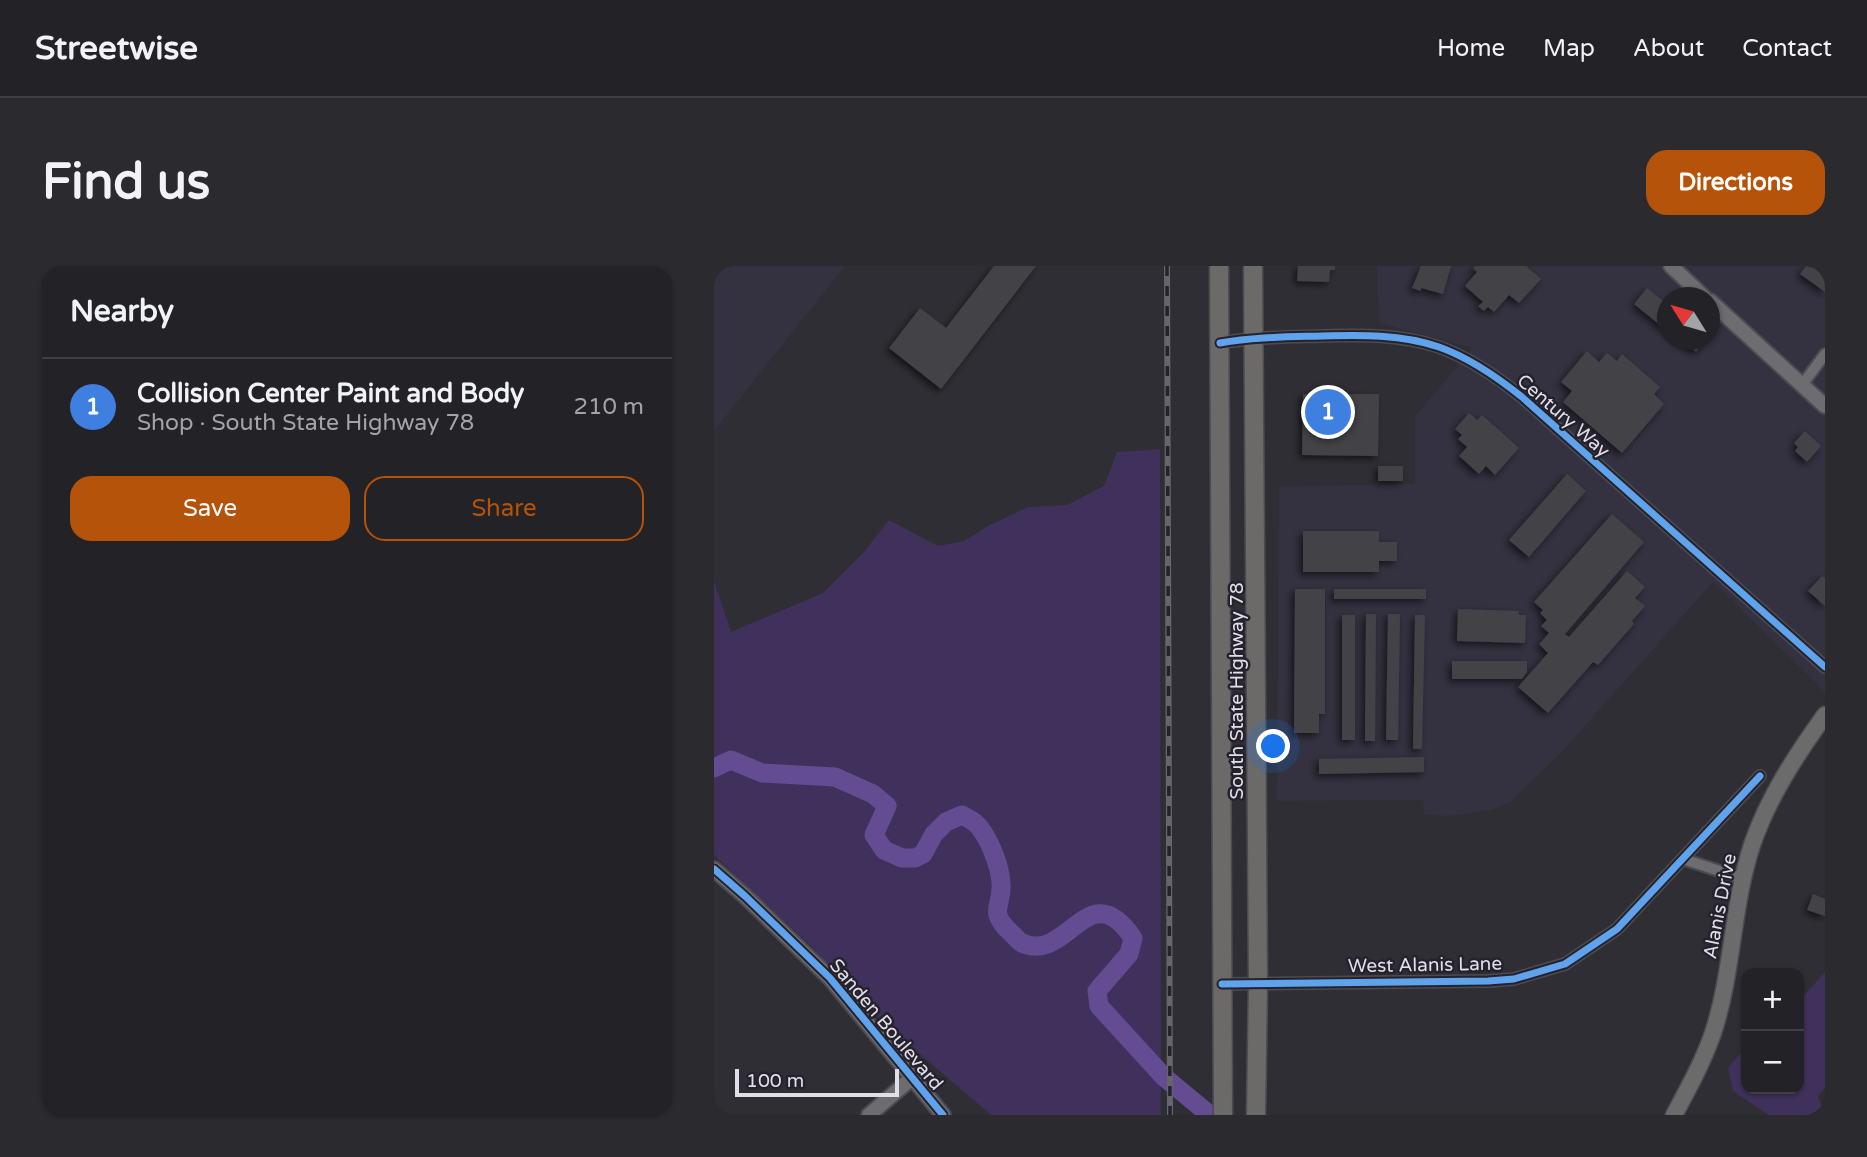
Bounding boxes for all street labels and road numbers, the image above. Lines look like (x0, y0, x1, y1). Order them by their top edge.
street label: Century Way (1513, 370, 1614, 462)
street label: South State Highway 78 (1226, 582, 1248, 800)
street label: Alanis Drive (1699, 852, 1741, 961)
street label: West Alanis Lane (1348, 953, 1502, 977)
street label: Sanden Boulevard (825, 955, 948, 1095)

